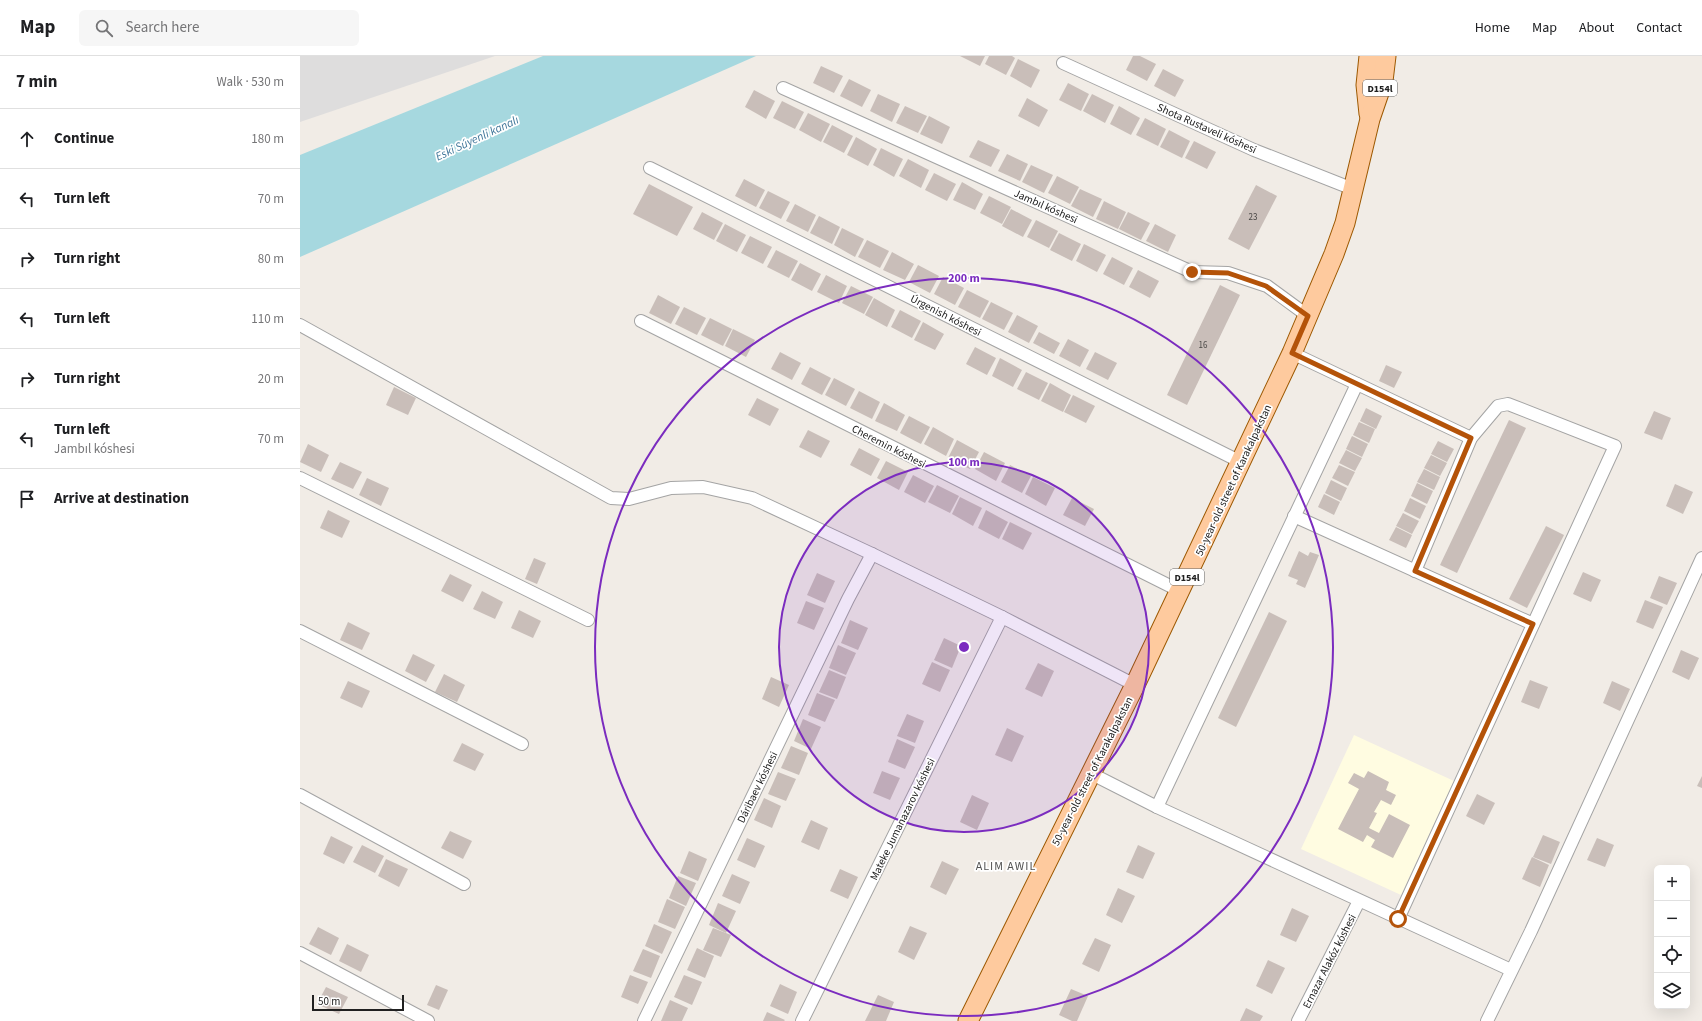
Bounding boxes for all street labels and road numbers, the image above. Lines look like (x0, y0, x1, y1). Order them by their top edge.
road number: D154l (1363, 80, 1397, 96)
street label: Shota Rustaveli kóshesi (1155, 100, 1259, 157)
street label: Jambıl kóshesi (1012, 186, 1080, 227)
street label: Úrgenish kóshesi (908, 291, 984, 340)
street label: 50-year-old street of Karakalpakstan (1192, 402, 1275, 558)
street label: Cheremin kóshesi (849, 421, 928, 472)
road number: D154l (1170, 569, 1204, 585)
street label: 50-year-old street of Karakalpakstan (1048, 694, 1137, 848)
street label: Dáribaev kóshesi (734, 749, 781, 825)
street label: Mateke Jumanazarov kóshesi (866, 756, 939, 883)
street label: Ernazar Alakóz kóshesi (1299, 911, 1360, 1011)

